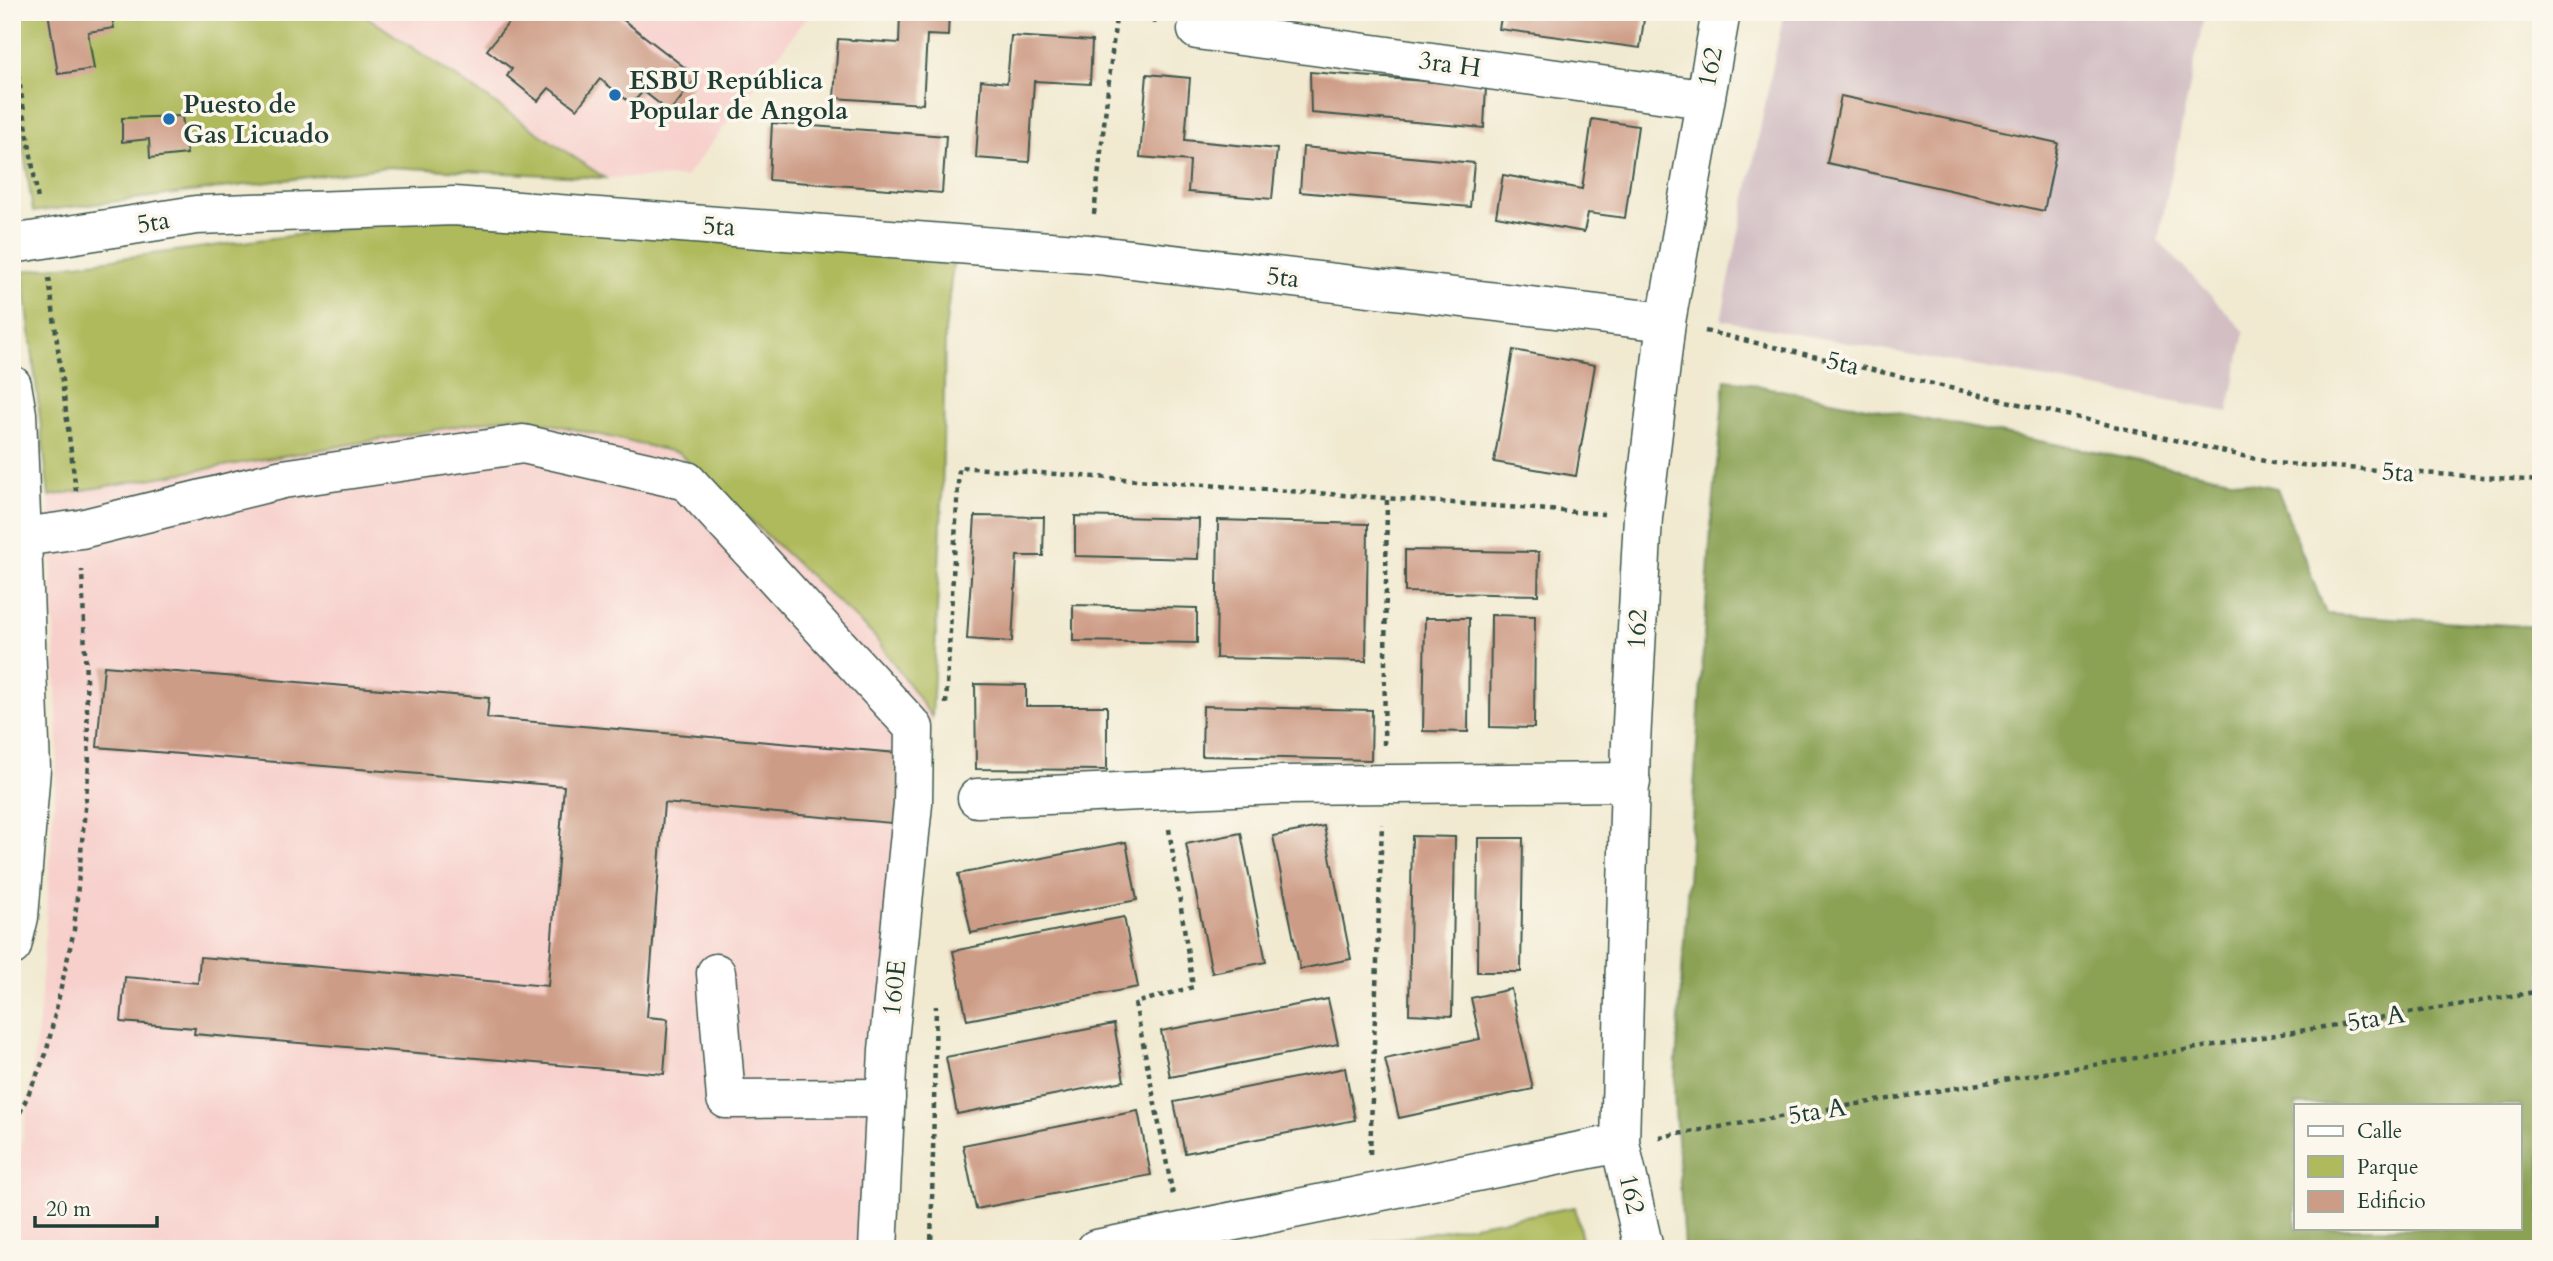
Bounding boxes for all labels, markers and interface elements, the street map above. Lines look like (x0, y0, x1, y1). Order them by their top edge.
street label: 3ra H (1416, 42, 1484, 86)
street label: 162 (1689, 44, 1731, 90)
place label: ESBU República Popular de Angola (629, 63, 848, 128)
place label: Puesto de Gas Licuado (183, 87, 329, 152)
marker: ESBU República Popular de Angola (607, 87, 623, 103)
marker: Puesto de Gas Licuado (161, 111, 177, 127)
street label: 5ta (134, 202, 172, 242)
street label: 5ta (701, 207, 737, 245)
street label: 5ta (1265, 258, 1301, 296)
street label: 5ta (1823, 342, 1863, 384)
street label: 5ta (2380, 453, 2416, 491)
street label: 162 (1618, 608, 1656, 650)
street label: 160E (874, 958, 914, 1018)
street label: 5ta A (2344, 996, 2408, 1040)
street label: 5ta A (1785, 1089, 1849, 1133)
legend (2294, 1104, 2522, 1230)
text: Calle (2357, 1117, 2402, 1146)
text: Parque (2357, 1153, 2418, 1182)
street label: 162 (1610, 1171, 1654, 1217)
scale bar (35, 1184, 158, 1228)
text: Edificio (2357, 1187, 2426, 1216)
text: 20 m (46, 1195, 91, 1224)

